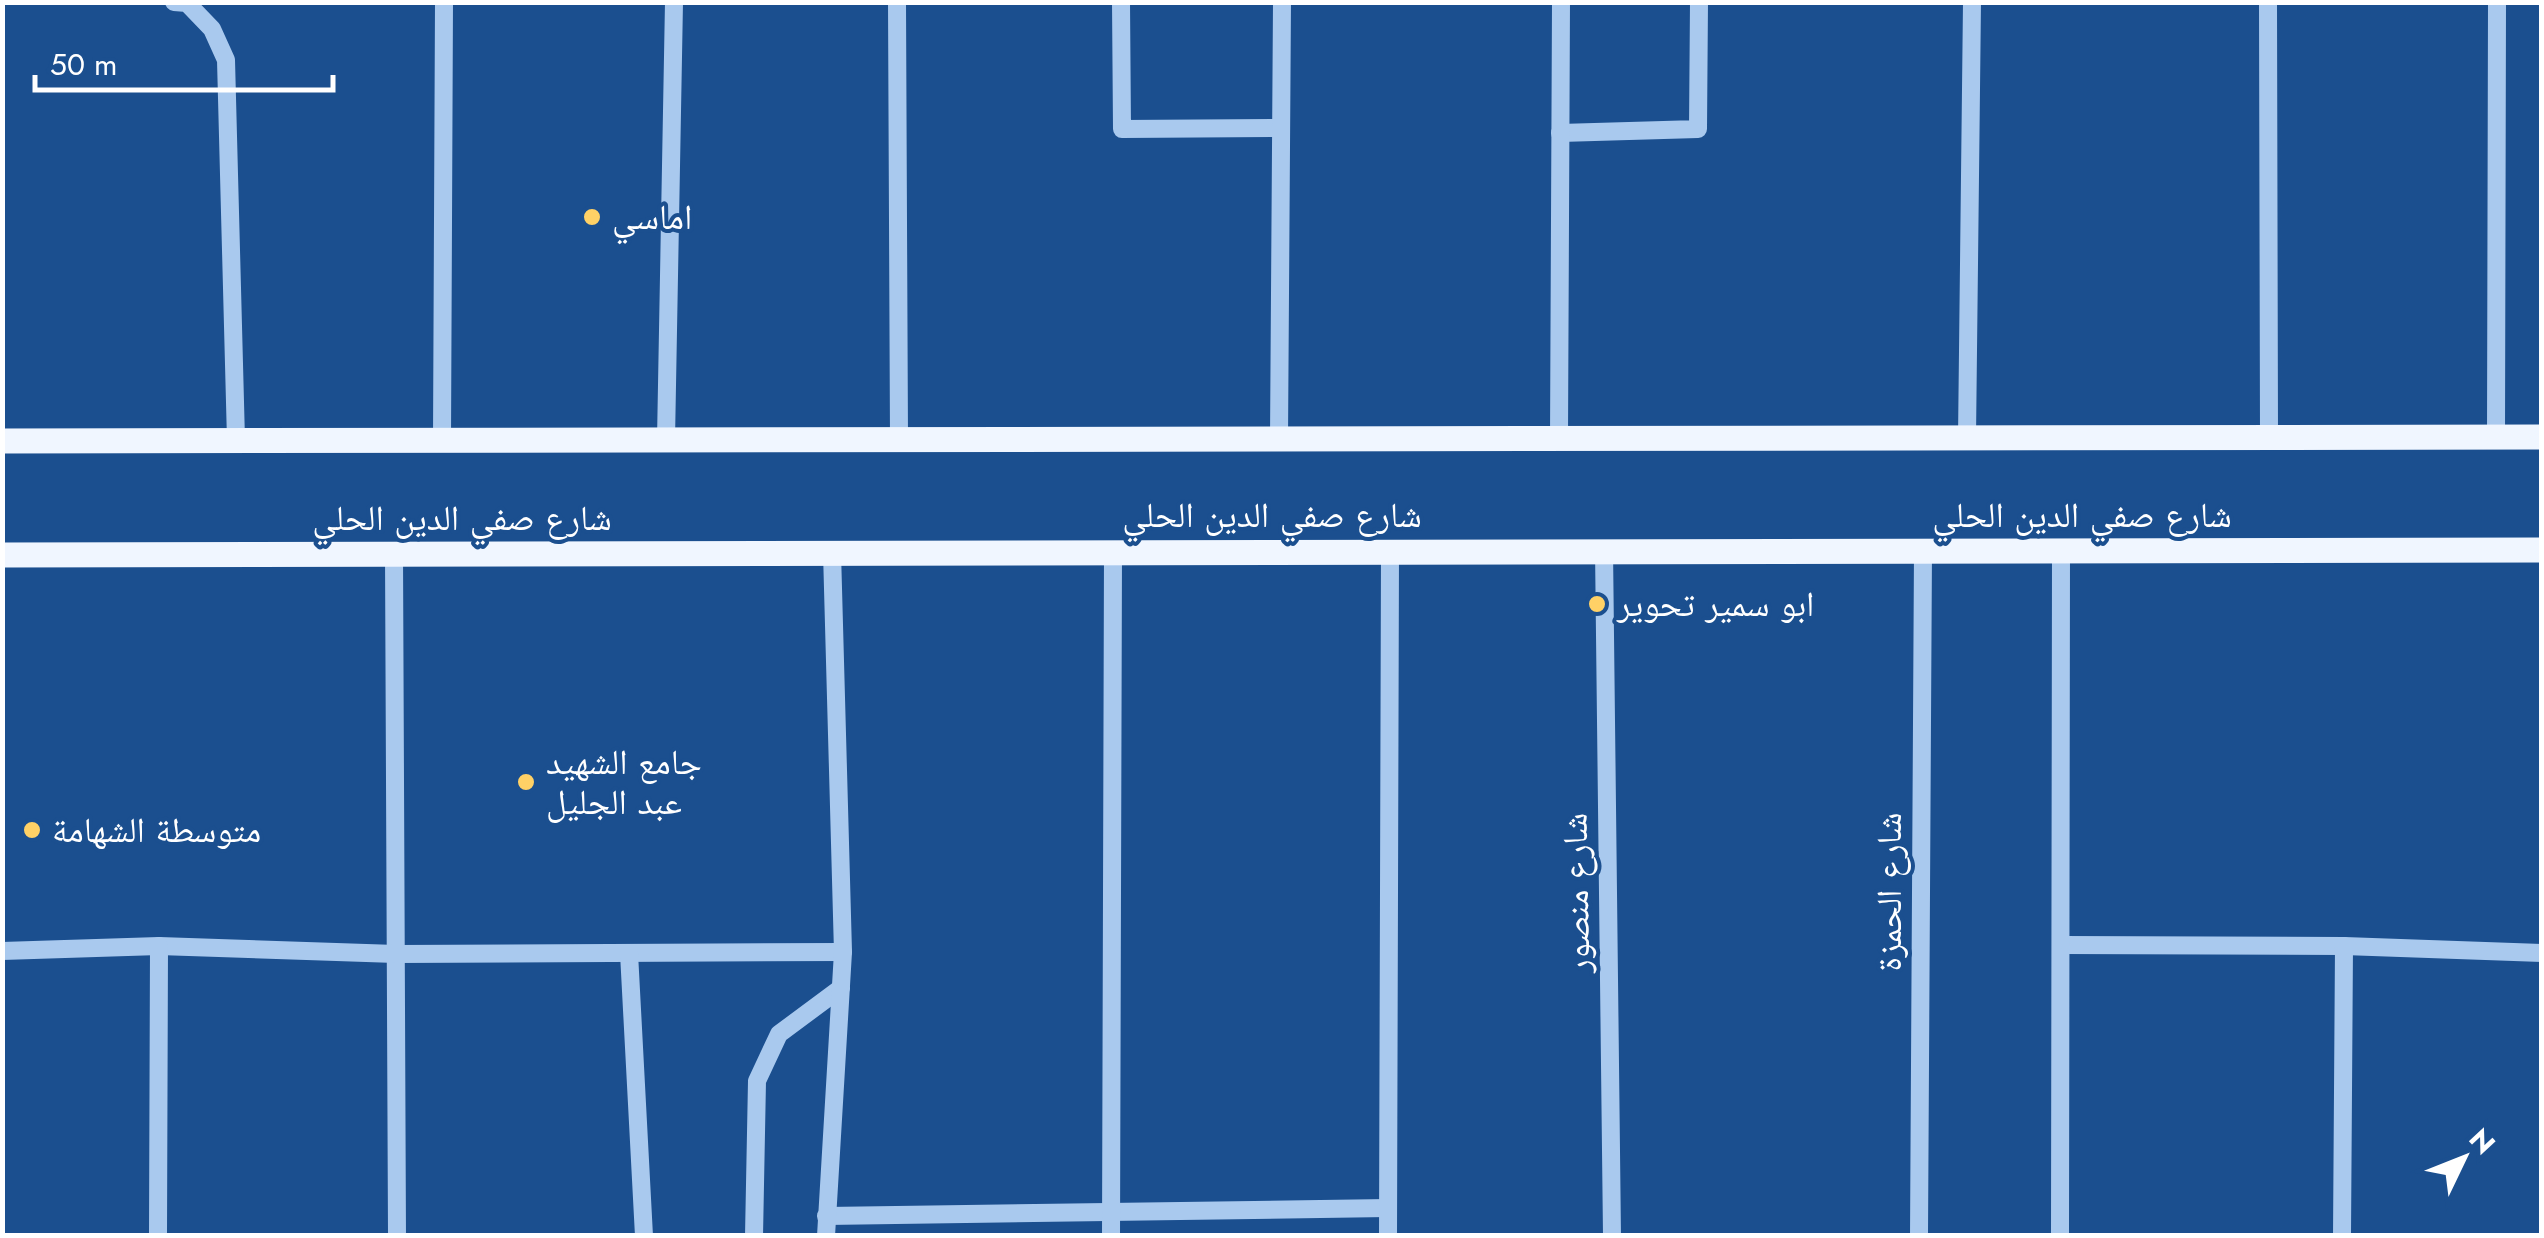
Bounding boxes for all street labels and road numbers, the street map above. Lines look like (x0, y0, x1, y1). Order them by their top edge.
street label: شارع صفي الدين الحلي (1122, 490, 1422, 543)
street label: شارع صفي الدين الحلي (1932, 490, 2232, 543)
street label: شارع صفي الدين الحلي (312, 493, 612, 546)
street label: شارع منصور (1550, 812, 1602, 975)
street label: شارع الحمزة (1864, 813, 1914, 971)

